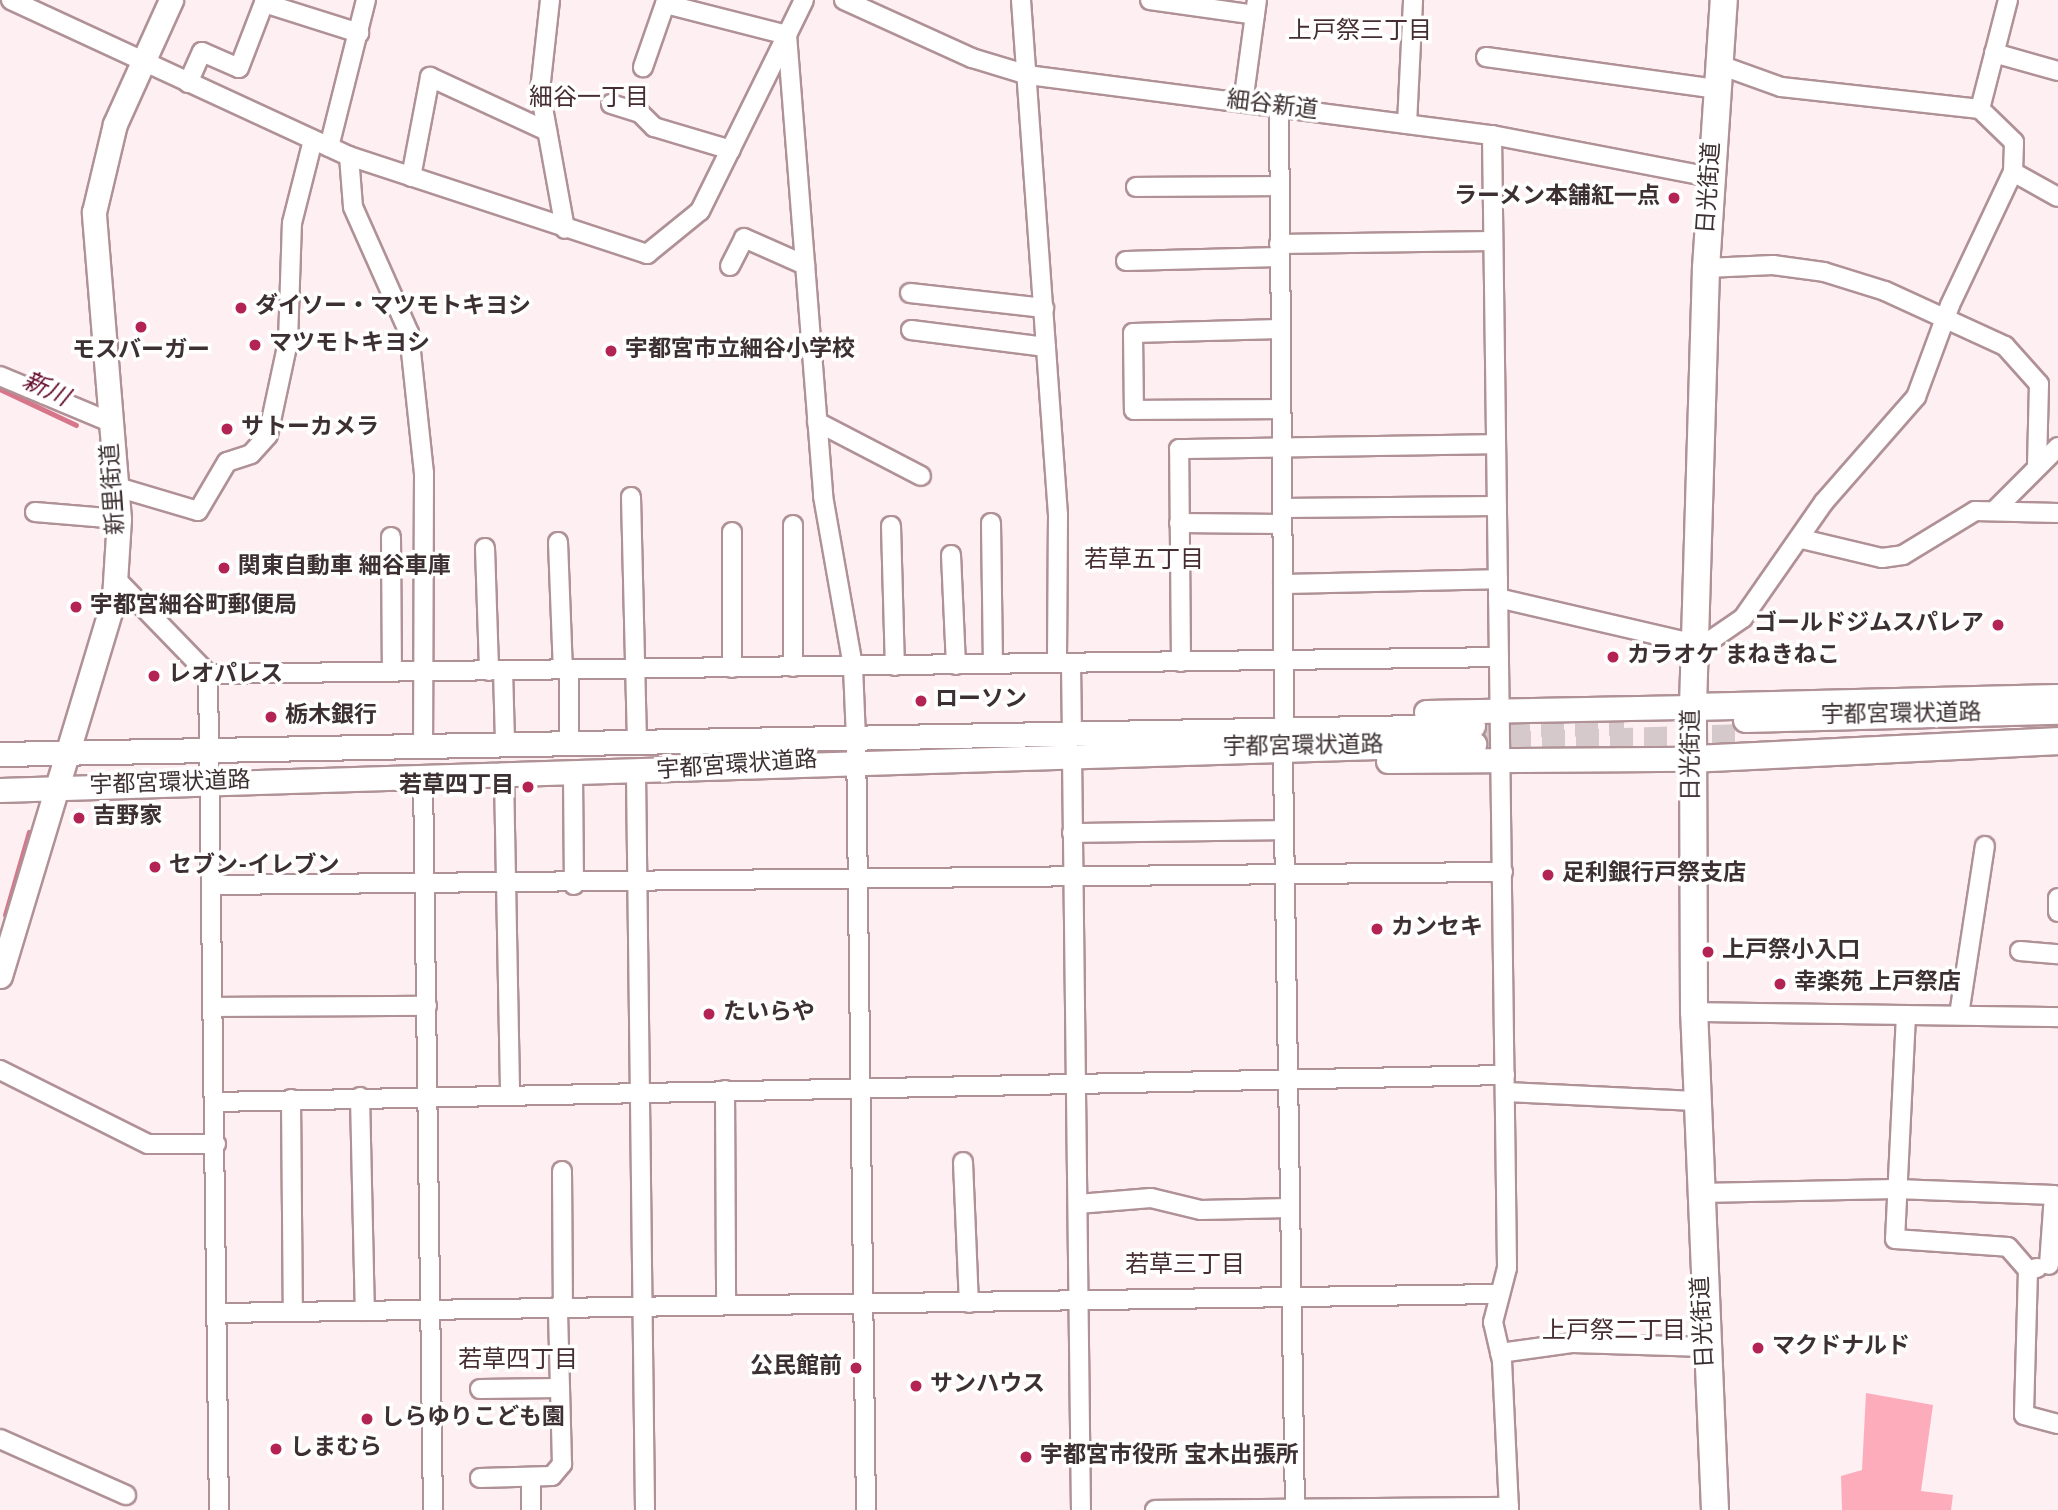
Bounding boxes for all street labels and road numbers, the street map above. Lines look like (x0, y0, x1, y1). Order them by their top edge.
street label: 細谷新道 (1225, 88, 1319, 126)
street label: 日光街道 (1694, 141, 1728, 235)
street label: 新里街道 (98, 442, 132, 536)
street label: 宇都宮環状道路 (1820, 701, 1982, 731)
street label: 日光街道 (1679, 709, 1707, 801)
street label: 宇都宮環状道路 (1222, 733, 1384, 763)
street label: 宇都宮環状道路 (656, 748, 818, 786)
street label: 宇都宮環状道路 (89, 768, 251, 802)
street label: 日光街道 (1689, 1275, 1721, 1369)

